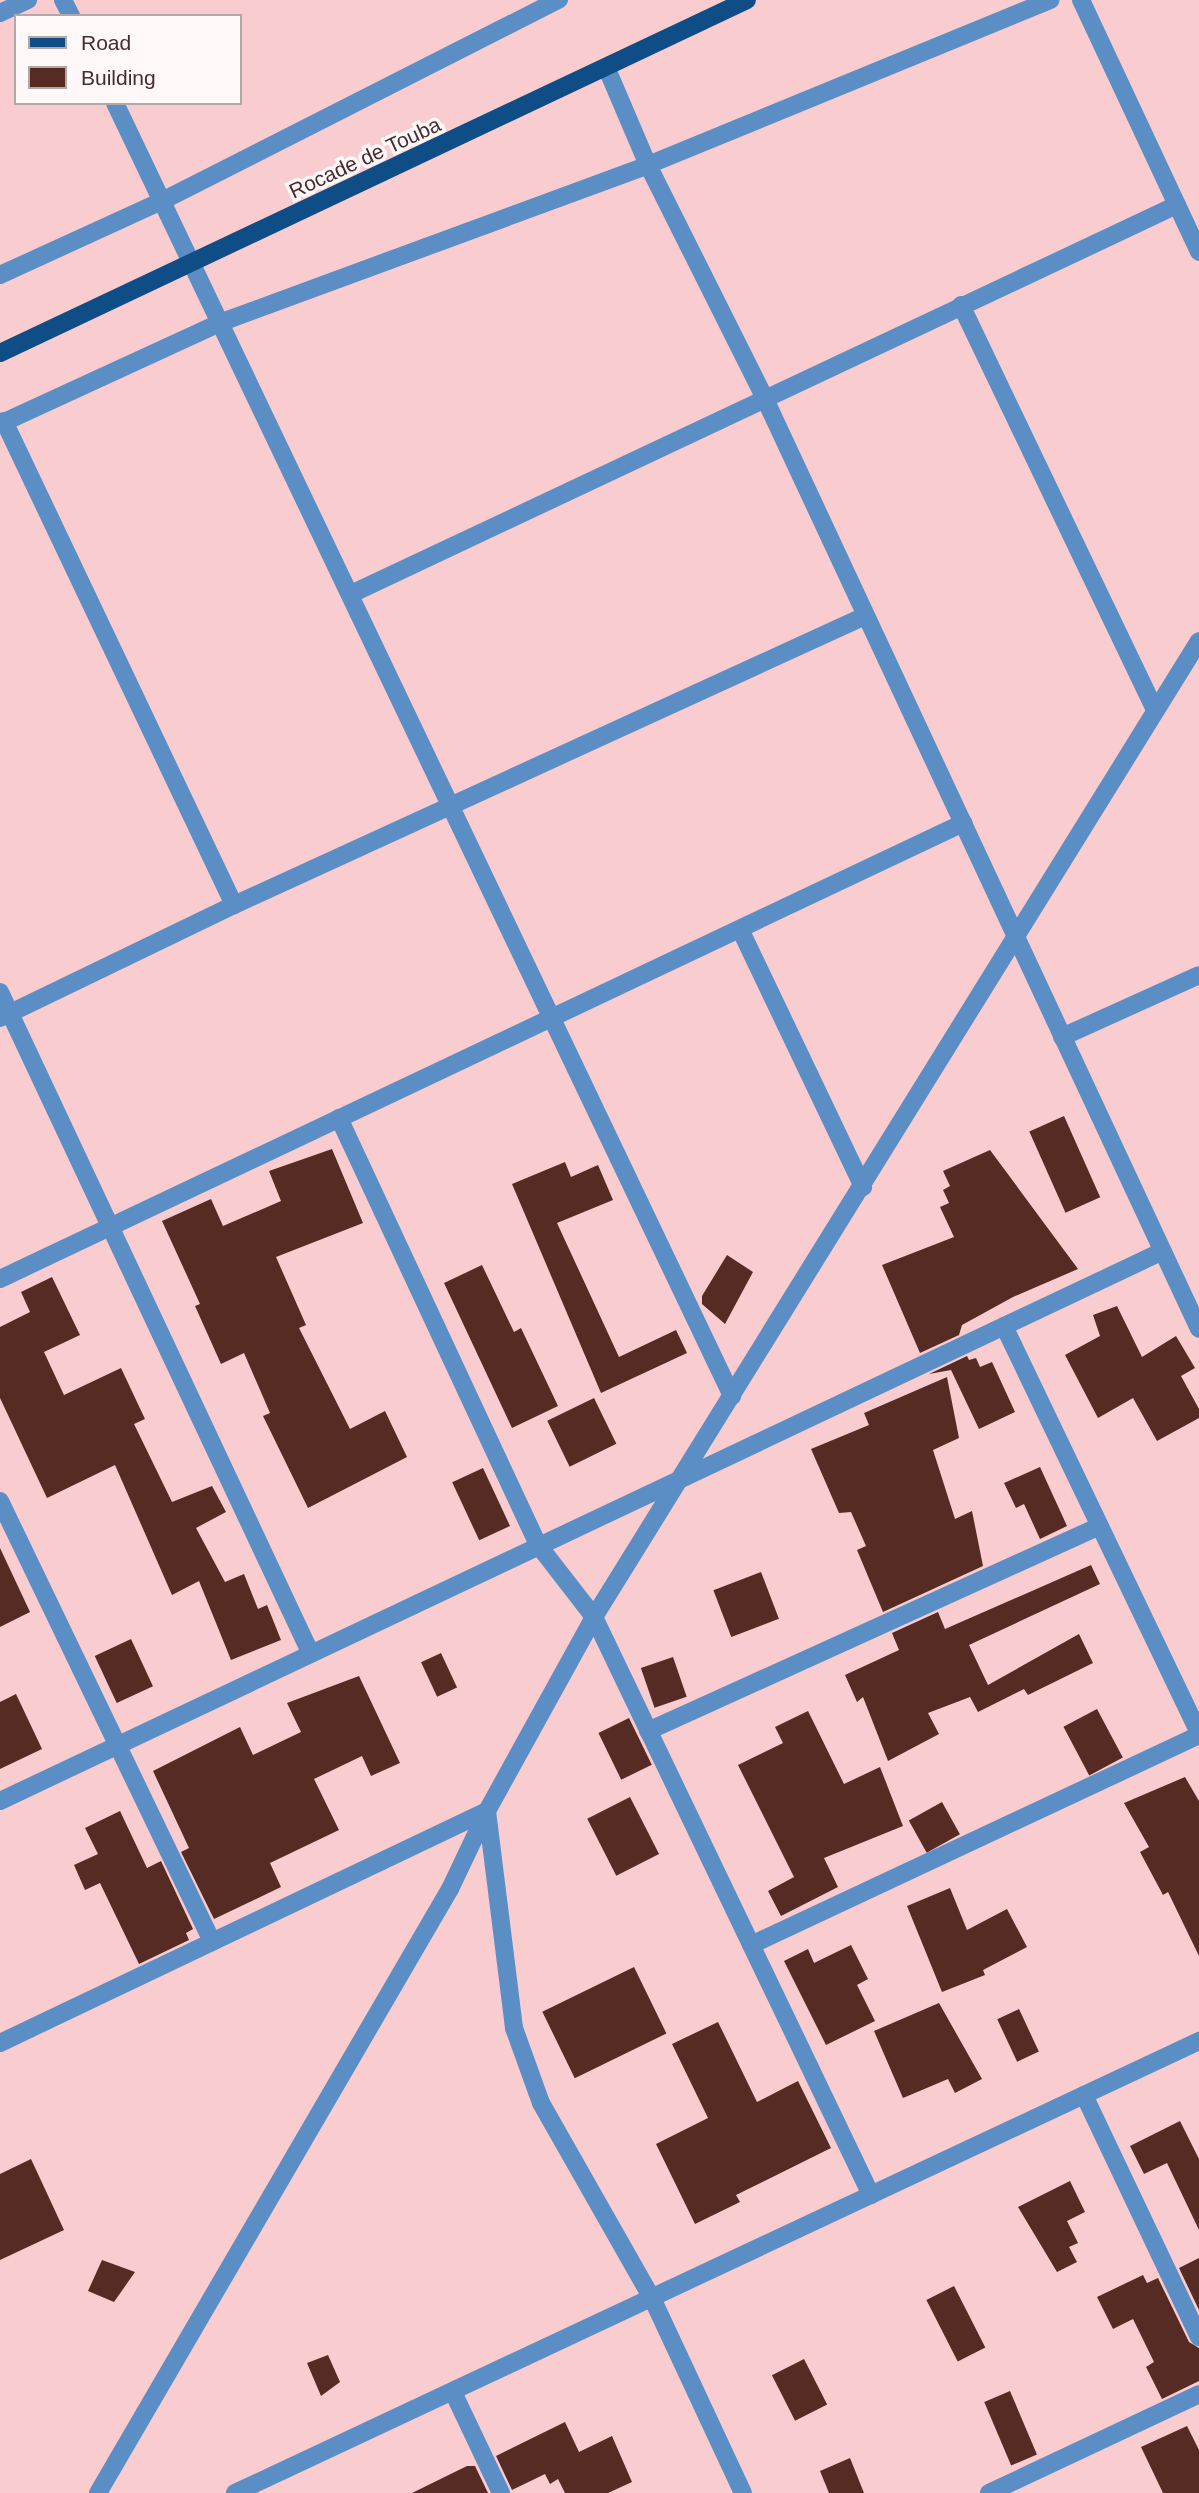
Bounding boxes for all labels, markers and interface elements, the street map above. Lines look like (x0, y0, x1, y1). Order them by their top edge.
legend (14, 14, 242, 105)
text: Road (81, 31, 131, 54)
text: Building (81, 66, 156, 89)
street label: Rocade de Touba (285, 112, 445, 204)

